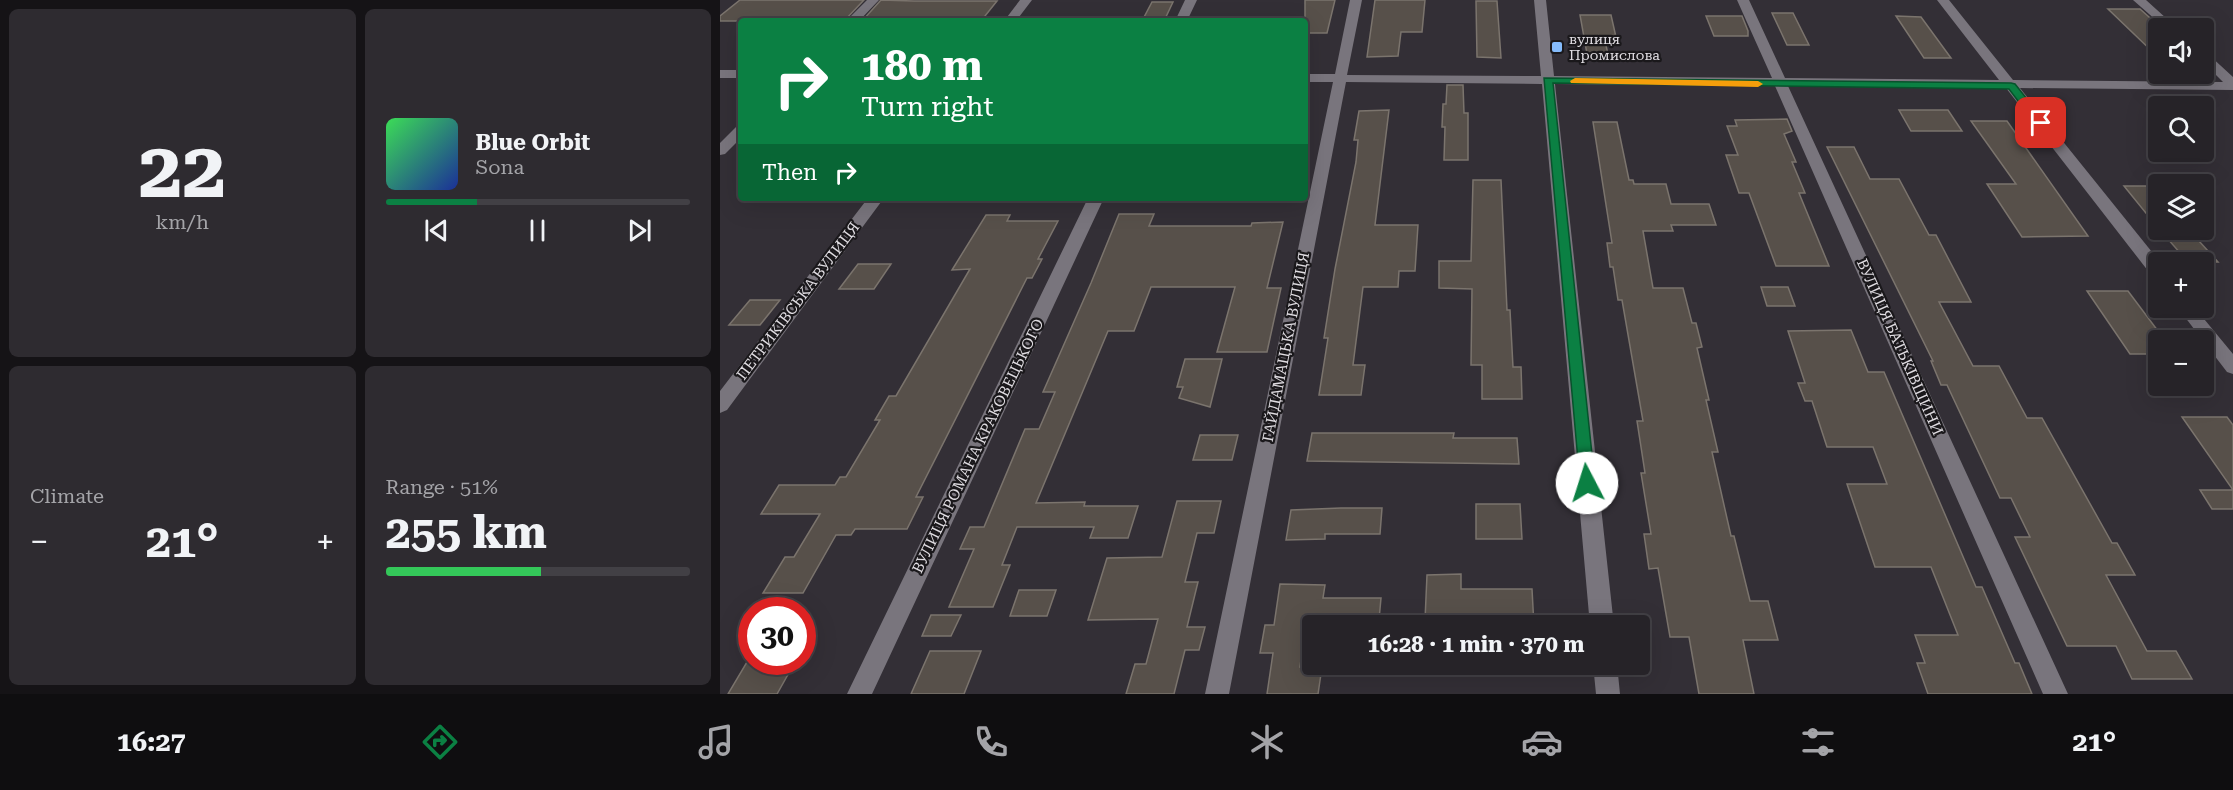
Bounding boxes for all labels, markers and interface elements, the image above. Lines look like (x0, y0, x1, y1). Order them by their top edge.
map controls (2148, 18, 2214, 396)
button: sound (2148, 18, 2214, 84)
place label: вулиця Промислова (1569, 31, 1660, 63)
marker: вулиця Промислова (1550, 40, 1564, 54)
text: 180 m (861, 41, 983, 90)
icon: right (762, 42, 840, 120)
text: Turn right (861, 91, 994, 123)
button: search (2148, 96, 2214, 162)
pin (2015, 97, 2066, 148)
icon: arrive (2024, 106, 2057, 139)
text: 22 (139, 125, 226, 216)
text: Blue Orbit (476, 130, 590, 155)
text: Sona (476, 155, 524, 179)
icon: right (829, 156, 862, 189)
text: Then (762, 160, 817, 185)
button: layers (2148, 174, 2214, 240)
text: km/h (155, 210, 209, 234)
icon: previous (420, 214, 453, 247)
icon: pause (521, 214, 554, 247)
icon: next (623, 214, 656, 247)
street label: ПЕТРИКІВСЬКА ВУЛИЦЯ (733, 218, 863, 384)
street label: ГАЙДАМАЦЬКА ВУЛИЦЯ (1259, 251, 1313, 443)
button: + (2148, 252, 2214, 318)
street label: ВУЛИЦЯ БАТЬКІВЩИНИ (1853, 256, 1947, 438)
street label: ВУЛИЦЯ РОМАНА КРАКОВЕЦЬКОГО (908, 316, 1048, 576)
button: − (2148, 330, 2214, 396)
position arrow (1555, 451, 1619, 515)
text: Range · 51% (386, 475, 498, 499)
text: Climate (30, 484, 104, 508)
text: 255 km (386, 506, 547, 559)
text: 21° (146, 515, 219, 568)
text: − (30, 522, 48, 561)
text: + (316, 522, 335, 561)
speed limit sign: 30 (738, 597, 816, 675)
text: 16:28 · 1 min · 370 m (1367, 632, 1585, 657)
icon: directions (419, 721, 461, 763)
icon: music (695, 721, 737, 763)
icon: phone (970, 721, 1012, 763)
icon: climate (1246, 721, 1288, 763)
icon: car (1521, 721, 1563, 763)
icon: filters (1797, 721, 1839, 763)
text: 16:27 (117, 726, 186, 758)
text: 21° (2073, 726, 2116, 758)

